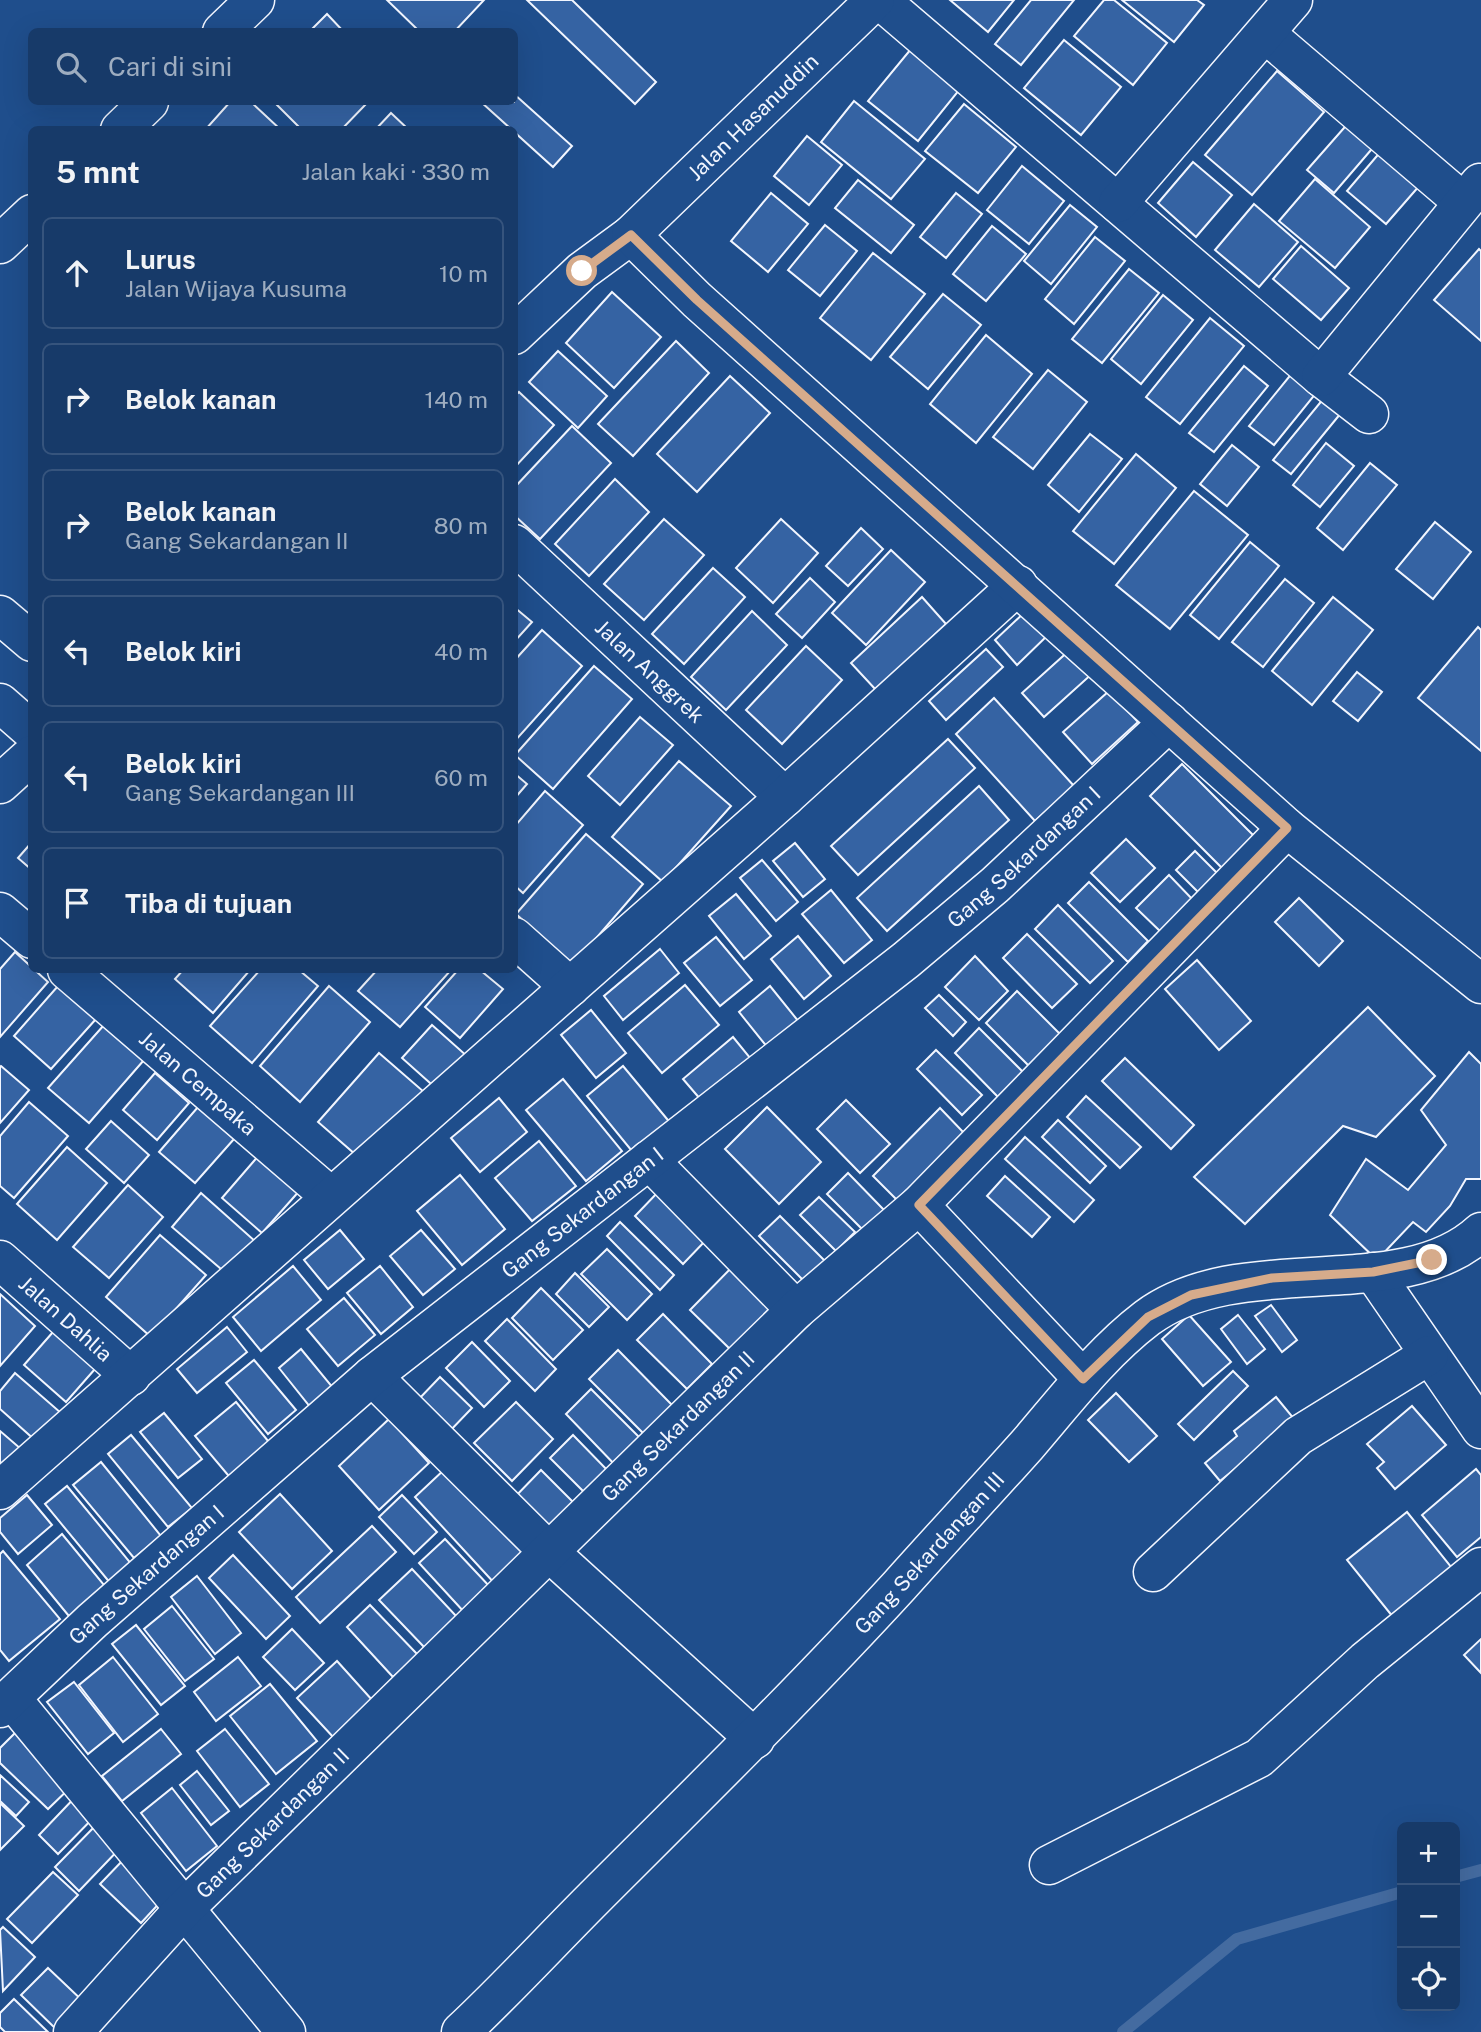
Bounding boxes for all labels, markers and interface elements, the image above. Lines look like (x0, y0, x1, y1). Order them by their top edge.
search box (28, 28, 518, 105)
icon: search (52, 48, 90, 86)
street label: Jalan Hasanuddin (683, 48, 823, 186)
text: Cari di sini (108, 51, 232, 82)
text: 5 mnt (56, 154, 140, 190)
text: Jalan kaki · 330 m (301, 158, 490, 185)
text: Lurus (125, 244, 196, 275)
icon: ahead (58, 254, 96, 292)
route start (566, 255, 597, 286)
text: 10 m (439, 260, 488, 287)
text: Jalan Wijaya Kusuma (125, 275, 347, 302)
icon: right (58, 380, 96, 418)
text: Belok kanan (125, 384, 276, 415)
text: 140 m (425, 386, 488, 413)
text: Belok kanan (125, 496, 276, 527)
icon: right (58, 506, 96, 544)
text: 80 m (434, 512, 488, 539)
text: Gang Sekardangan II (125, 527, 349, 554)
street label: Jalan Anggrek (590, 614, 710, 728)
icon: left (58, 632, 96, 670)
text: Belok kiri (125, 636, 241, 667)
text: 40 m (434, 638, 488, 665)
text: Belok kiri (125, 748, 241, 779)
icon: left (58, 758, 96, 796)
text: 60 m (434, 764, 488, 791)
text: Gang Sekardangan III (125, 779, 355, 806)
street label: Gang Sekardangan I (942, 781, 1105, 933)
icon: arrive (58, 884, 96, 922)
text: Tiba di tujuan (125, 888, 292, 919)
street label: Jalan Cempaka (134, 1026, 262, 1140)
street label: Gang Sekardangan I (496, 1142, 668, 1283)
route end (1416, 1244, 1447, 1275)
street label: Jalan Dahlia (14, 1270, 118, 1366)
street label: Gang Sekardangan II (596, 1346, 759, 1507)
street label: Gang Sekardangan III (849, 1467, 1009, 1639)
street label: Gang Sekardangan I (63, 1499, 229, 1649)
street label: Gang Sekardangan II (190, 1742, 354, 1903)
map controls (1397, 1822, 1460, 2011)
button: + (1397, 1822, 1460, 1885)
button: − (1397, 1885, 1460, 1948)
button: locate (1397, 1948, 1460, 2011)

